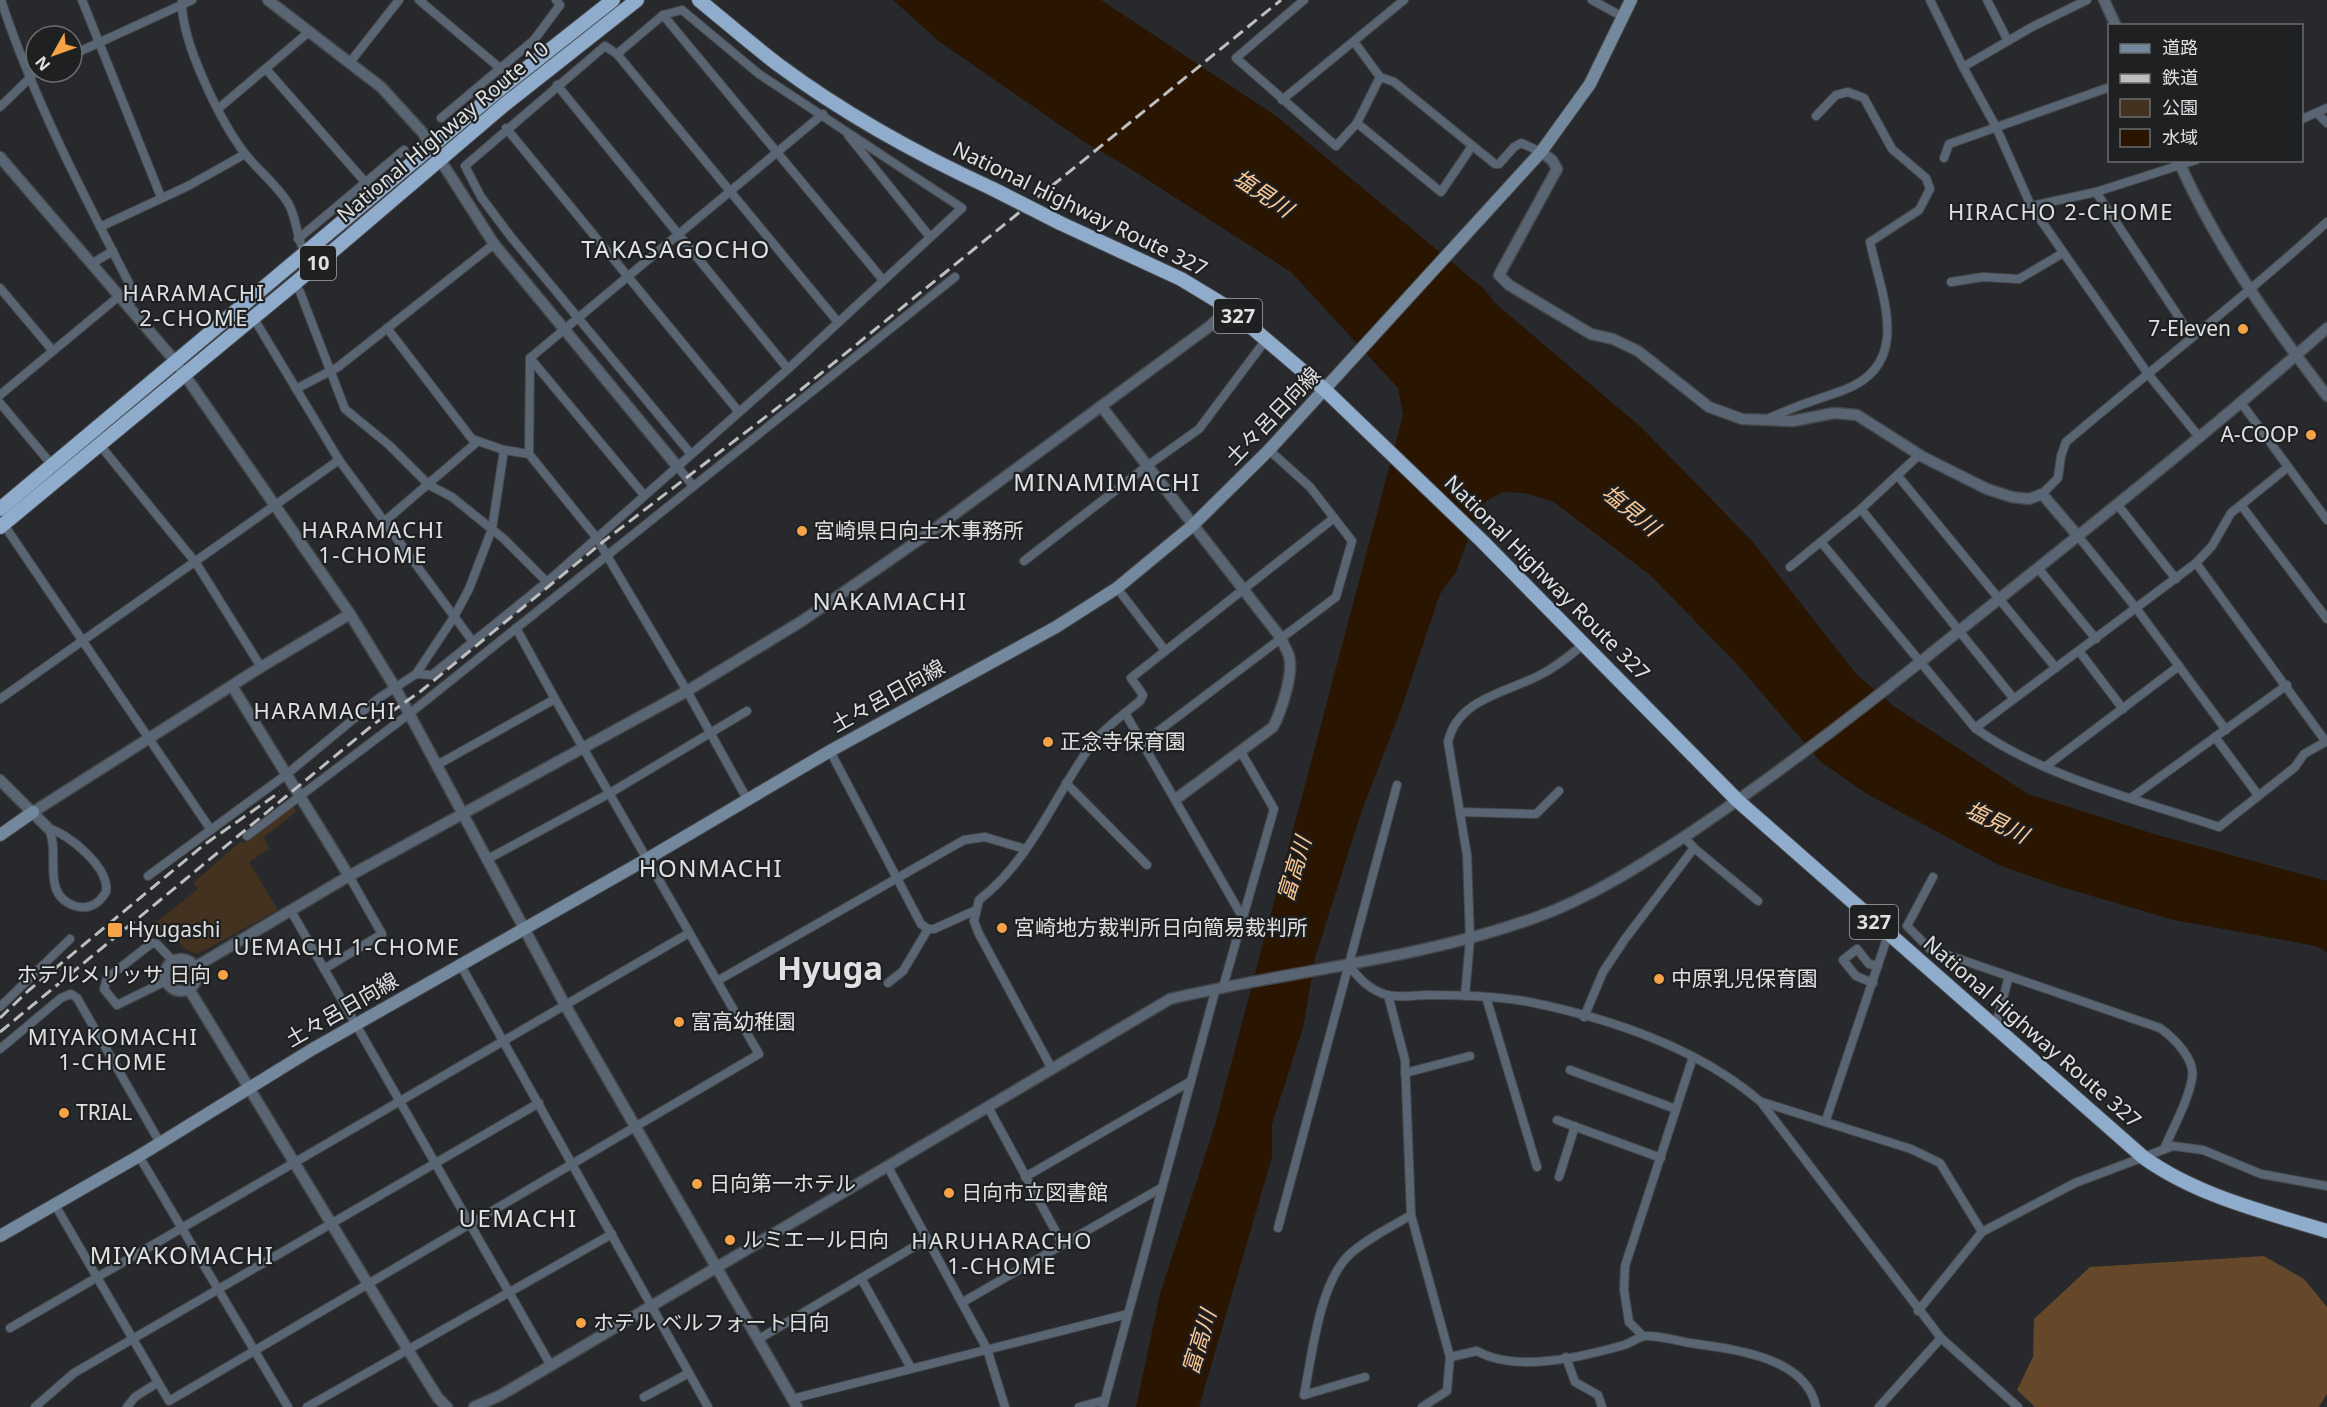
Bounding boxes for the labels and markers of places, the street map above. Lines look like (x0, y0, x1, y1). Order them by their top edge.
place label: 7-Eleven (2148, 314, 2231, 342)
marker: 7-Eleven (2236, 322, 2250, 336)
place label: A-COOP (2220, 420, 2299, 448)
marker: A-COOP (2304, 428, 2318, 442)
place label: 宮崎県日向土木事務所 (814, 516, 1024, 544)
marker: 宮崎県日向土木事務所 (795, 524, 809, 538)
place label: 正念寺保育園 (1060, 727, 1186, 755)
marker: 正念寺保育園 (1041, 735, 1055, 749)
place label: 宮崎地方裁判所日向簡易裁判所 (1014, 913, 1308, 941)
place label: Hyugashi (128, 915, 220, 943)
marker: Hyugashi (106, 921, 124, 939)
marker: 宮崎地方裁判所日向簡易裁判所 (995, 921, 1009, 935)
place label: ホテルメリッサ 日向 (17, 960, 211, 988)
place label: 中原乳児保育園 (1671, 964, 1818, 992)
marker: ホテルメリッサ 日向 (216, 968, 230, 982)
marker: 中原乳児保育園 (1652, 972, 1666, 986)
place label: 富高幼稚園 (691, 1007, 796, 1035)
marker: 富高幼稚園 (672, 1015, 686, 1029)
place label: TRIAL (76, 1098, 132, 1126)
marker: TRIAL (57, 1106, 71, 1120)
place label: 日向第一ホテル (709, 1169, 856, 1197)
marker: 日向第一ホテル (690, 1177, 704, 1191)
place label: 日向市立図書館 (961, 1178, 1108, 1206)
marker: 日向市立図書館 (942, 1186, 956, 1200)
place label: ルミエール日向 (742, 1225, 889, 1253)
marker: ルミエール日向 (723, 1233, 737, 1247)
place label: ホテル ベルフォート日向 (593, 1308, 829, 1336)
marker: ホテル ベルフォート日向 (574, 1316, 588, 1330)

